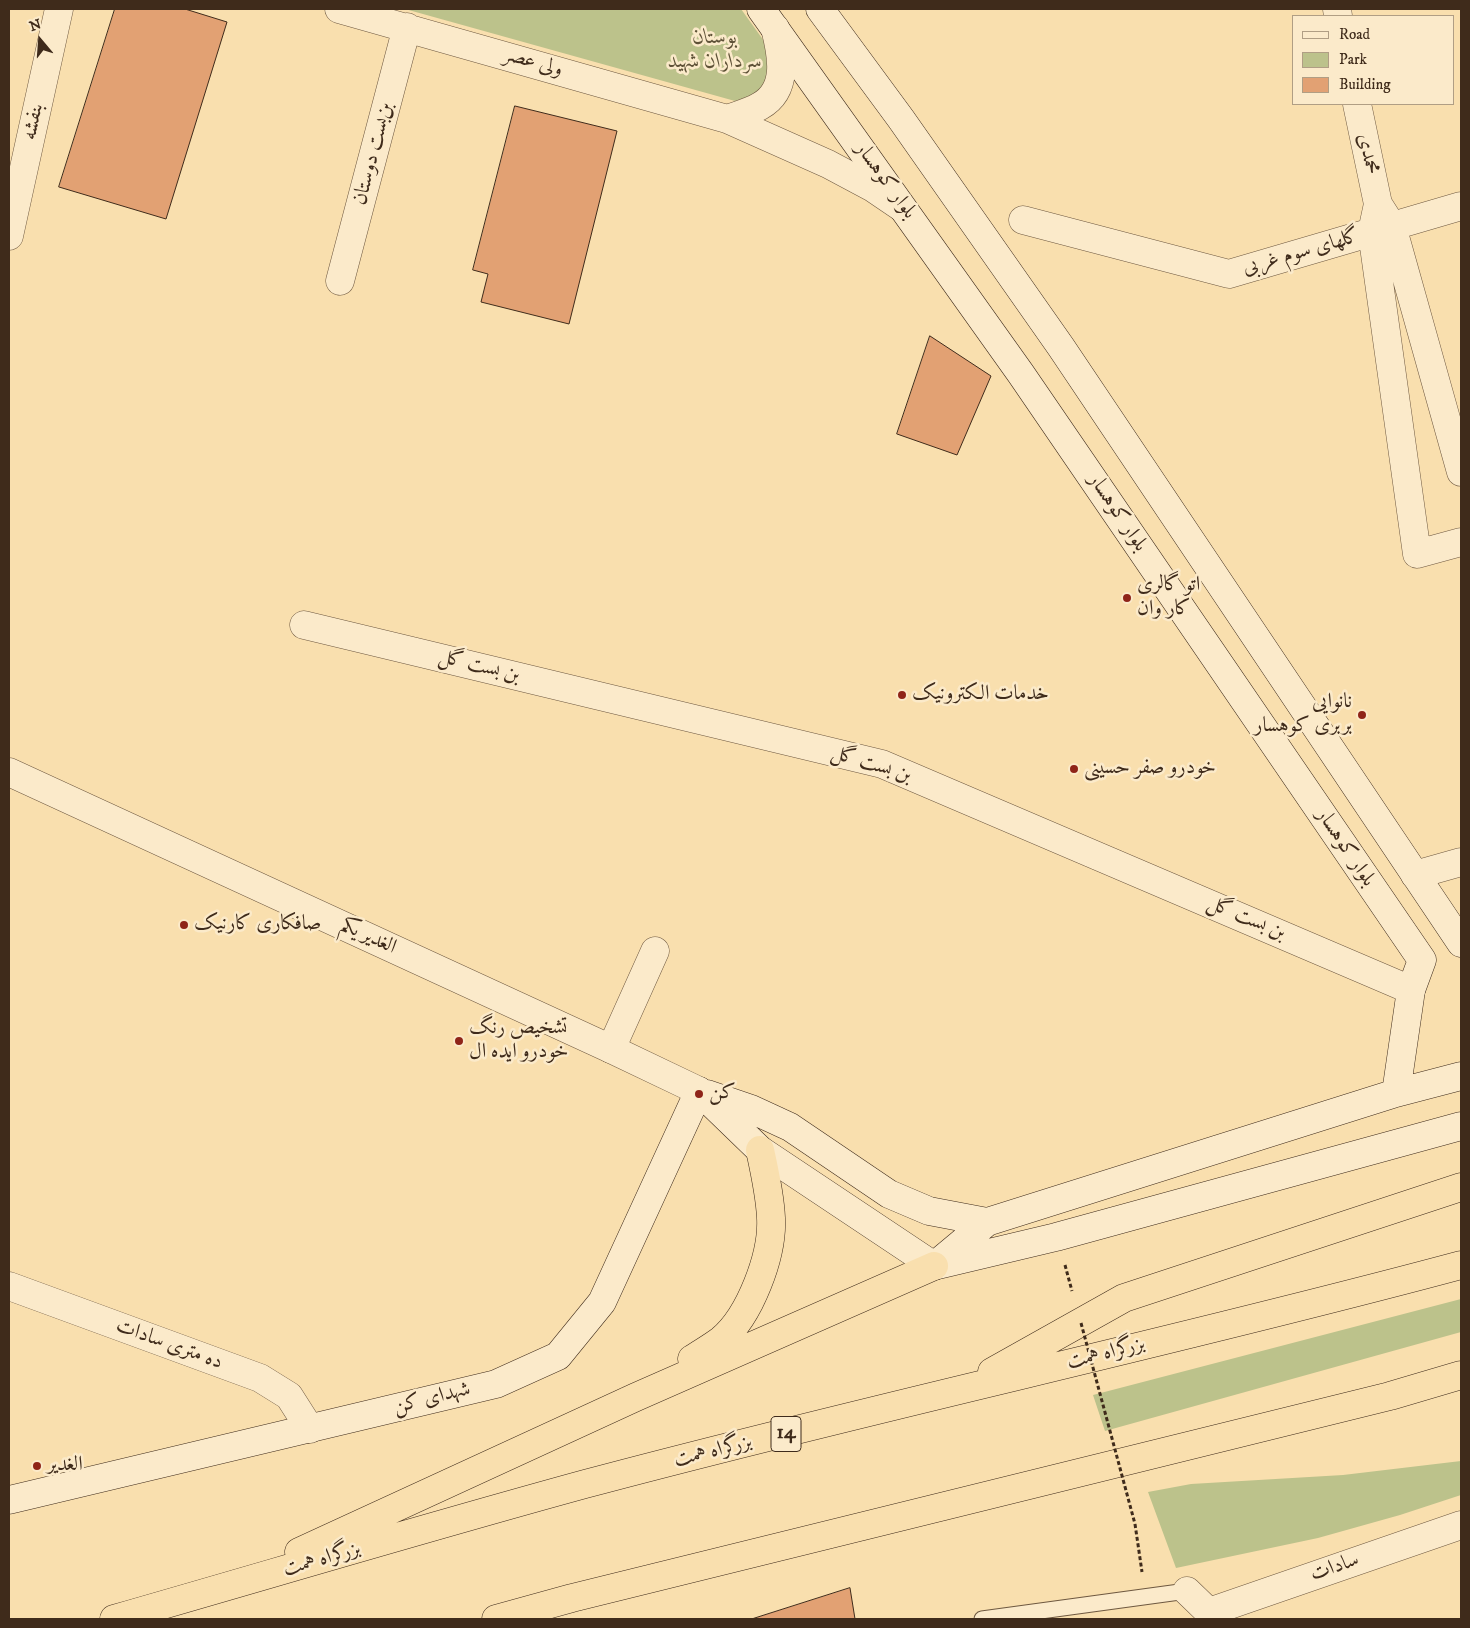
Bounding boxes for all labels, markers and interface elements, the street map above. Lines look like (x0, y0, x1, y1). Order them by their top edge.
north arrow (15, 15, 65, 65)
text: N (27, 15, 44, 36)
legend (1292, 15, 1455, 105)
text: Road (1339, 25, 1370, 44)
park label: بوستان سرداران شهید (668, 26, 762, 76)
street label: ولی عصر (501, 43, 565, 83)
text: Park (1339, 50, 1367, 69)
text: Building (1339, 75, 1391, 94)
street label: بن‌بست دوستان (348, 100, 400, 208)
street label: بنفشه (18, 102, 50, 142)
street label: محمدی (1350, 131, 1384, 177)
street label: بلوار کوهسار (849, 138, 921, 224)
street label: گلهای سوم غربی (1240, 224, 1362, 282)
street label: بلوار کوهسار (1082, 469, 1152, 557)
place label: اتو گالری کار وان (1137, 573, 1200, 623)
marker: اتو گالری کار وان (1121, 592, 1133, 604)
street label: بن بست گل (436, 645, 522, 689)
place label: خدمات الکترونیک (912, 682, 1049, 708)
marker: خدمات الکترونیک (896, 689, 908, 701)
place label: نانوایی بربری کوهسار (1254, 690, 1352, 740)
marker: نانوایی بربری کوهسار (1356, 709, 1368, 721)
street label: بن بست گل (828, 741, 914, 789)
place label: خودرو صفر حسینی (1084, 756, 1216, 782)
marker: خودرو صفر حسینی (1068, 763, 1080, 775)
street label: بلوار کوهسار (1310, 804, 1380, 892)
street label: بن بست گل (1203, 891, 1289, 947)
place label: صافکاری کارنیک (194, 912, 321, 938)
street label: الغدیر یکم (336, 913, 400, 961)
marker: صافکاری کارنیک (178, 919, 190, 931)
place label: تشخیص رنگ خودرو ایده ال (469, 1016, 568, 1066)
marker: تشخیص رنگ خودرو ایده ال (453, 1035, 465, 1047)
place label: کن (709, 1081, 736, 1107)
marker: کن (693, 1088, 705, 1100)
street label: ده متری سادات (112, 1314, 226, 1376)
street label: بزرگراه همت (1064, 1332, 1148, 1376)
street label: شهدای کن (391, 1377, 473, 1421)
road number: 14 (771, 1416, 801, 1452)
street label: بزرگراه همت (671, 1430, 755, 1474)
place label: الغدیر (47, 1453, 83, 1479)
marker: الغدیر (31, 1460, 43, 1472)
street label: بزرگراه همت (280, 1537, 364, 1583)
street label: سادات (1307, 1548, 1363, 1588)

